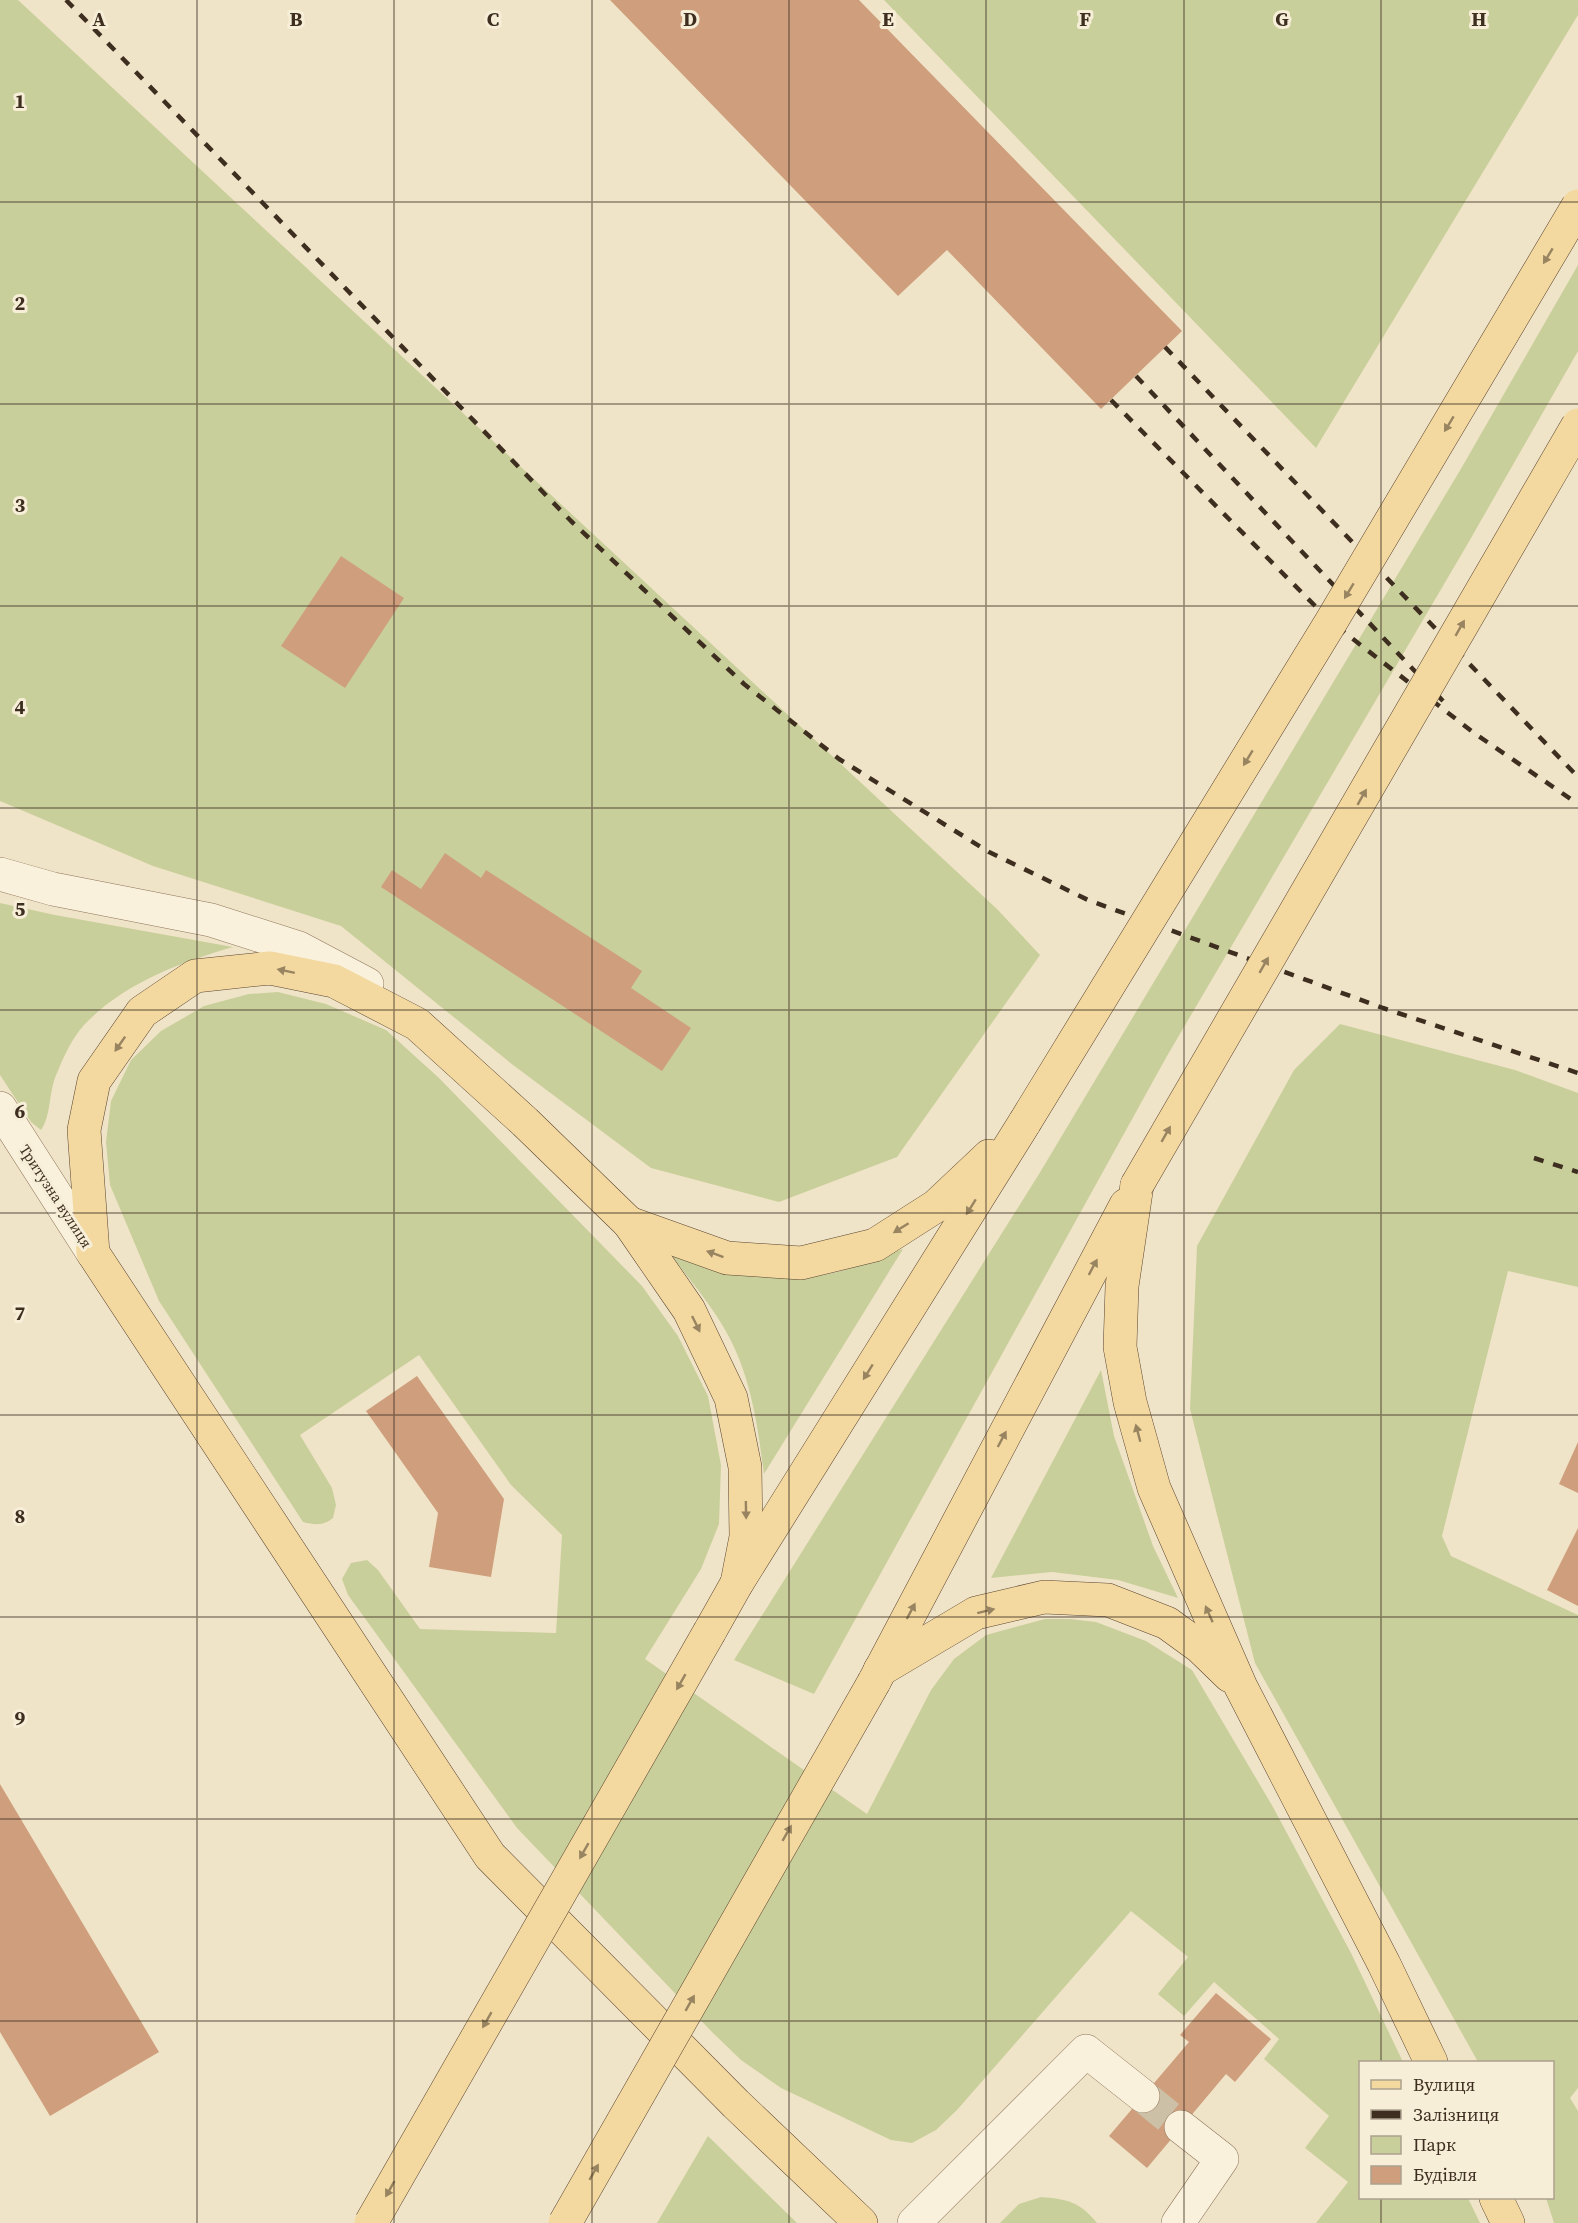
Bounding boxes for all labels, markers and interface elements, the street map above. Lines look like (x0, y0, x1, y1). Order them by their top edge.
text: A (92, 5, 106, 33)
text: B (289, 5, 303, 33)
text: C (487, 5, 499, 33)
text: D (683, 5, 697, 33)
text: E (882, 5, 894, 33)
text: F (1079, 5, 1091, 33)
text: G (1275, 5, 1289, 33)
text: H (1471, 5, 1487, 33)
text: 1 (15, 87, 25, 115)
one-way arrow (1543, 248, 1553, 265)
text: 2 (15, 289, 26, 317)
one-way arrow (1443, 416, 1454, 432)
text: 3 (15, 491, 26, 519)
one-way arrow (1344, 583, 1354, 600)
one-way arrow (1454, 620, 1465, 636)
text: 4 (15, 693, 26, 721)
one-way arrow (1242, 750, 1253, 766)
one-way arrow (1356, 788, 1366, 805)
text: 5 (15, 895, 26, 923)
one-way arrow (1259, 956, 1269, 973)
one-way arrow (276, 966, 295, 975)
one-way arrow (114, 1036, 126, 1052)
text: 6 (15, 1097, 26, 1125)
one-way arrow (1161, 1125, 1171, 1142)
street label: Тритузна вулиця (15, 1140, 97, 1252)
one-way arrow (966, 1199, 977, 1215)
one-way arrow (893, 1223, 910, 1234)
one-way arrow (705, 1248, 723, 1258)
one-way arrow (1088, 1258, 1098, 1275)
text: 7 (15, 1299, 26, 1327)
one-way arrow (690, 1315, 700, 1333)
one-way arrow (863, 1364, 874, 1380)
one-way arrow (1133, 1424, 1143, 1442)
one-way arrow (997, 1430, 1007, 1447)
one-way arrow (741, 1500, 750, 1519)
text: 8 (15, 1502, 25, 1530)
one-way arrow (906, 1603, 916, 1620)
one-way arrow (976, 1605, 995, 1615)
one-way arrow (1204, 1605, 1214, 1623)
one-way arrow (676, 1673, 686, 1690)
text: 9 (15, 1704, 26, 1732)
one-way arrow (782, 1825, 792, 1842)
one-way arrow (579, 1843, 589, 1860)
one-way arrow (685, 1994, 695, 2011)
one-way arrow (482, 2012, 492, 2029)
legend (1359, 2061, 1554, 2199)
text: Вулиця (1413, 2072, 1475, 2097)
text: Залізниця (1413, 2102, 1499, 2127)
text: Парк (1413, 2132, 1456, 2157)
text: Будівля (1413, 2162, 1477, 2187)
one-way arrow (588, 2164, 599, 2180)
one-way arrow (385, 2181, 395, 2198)

